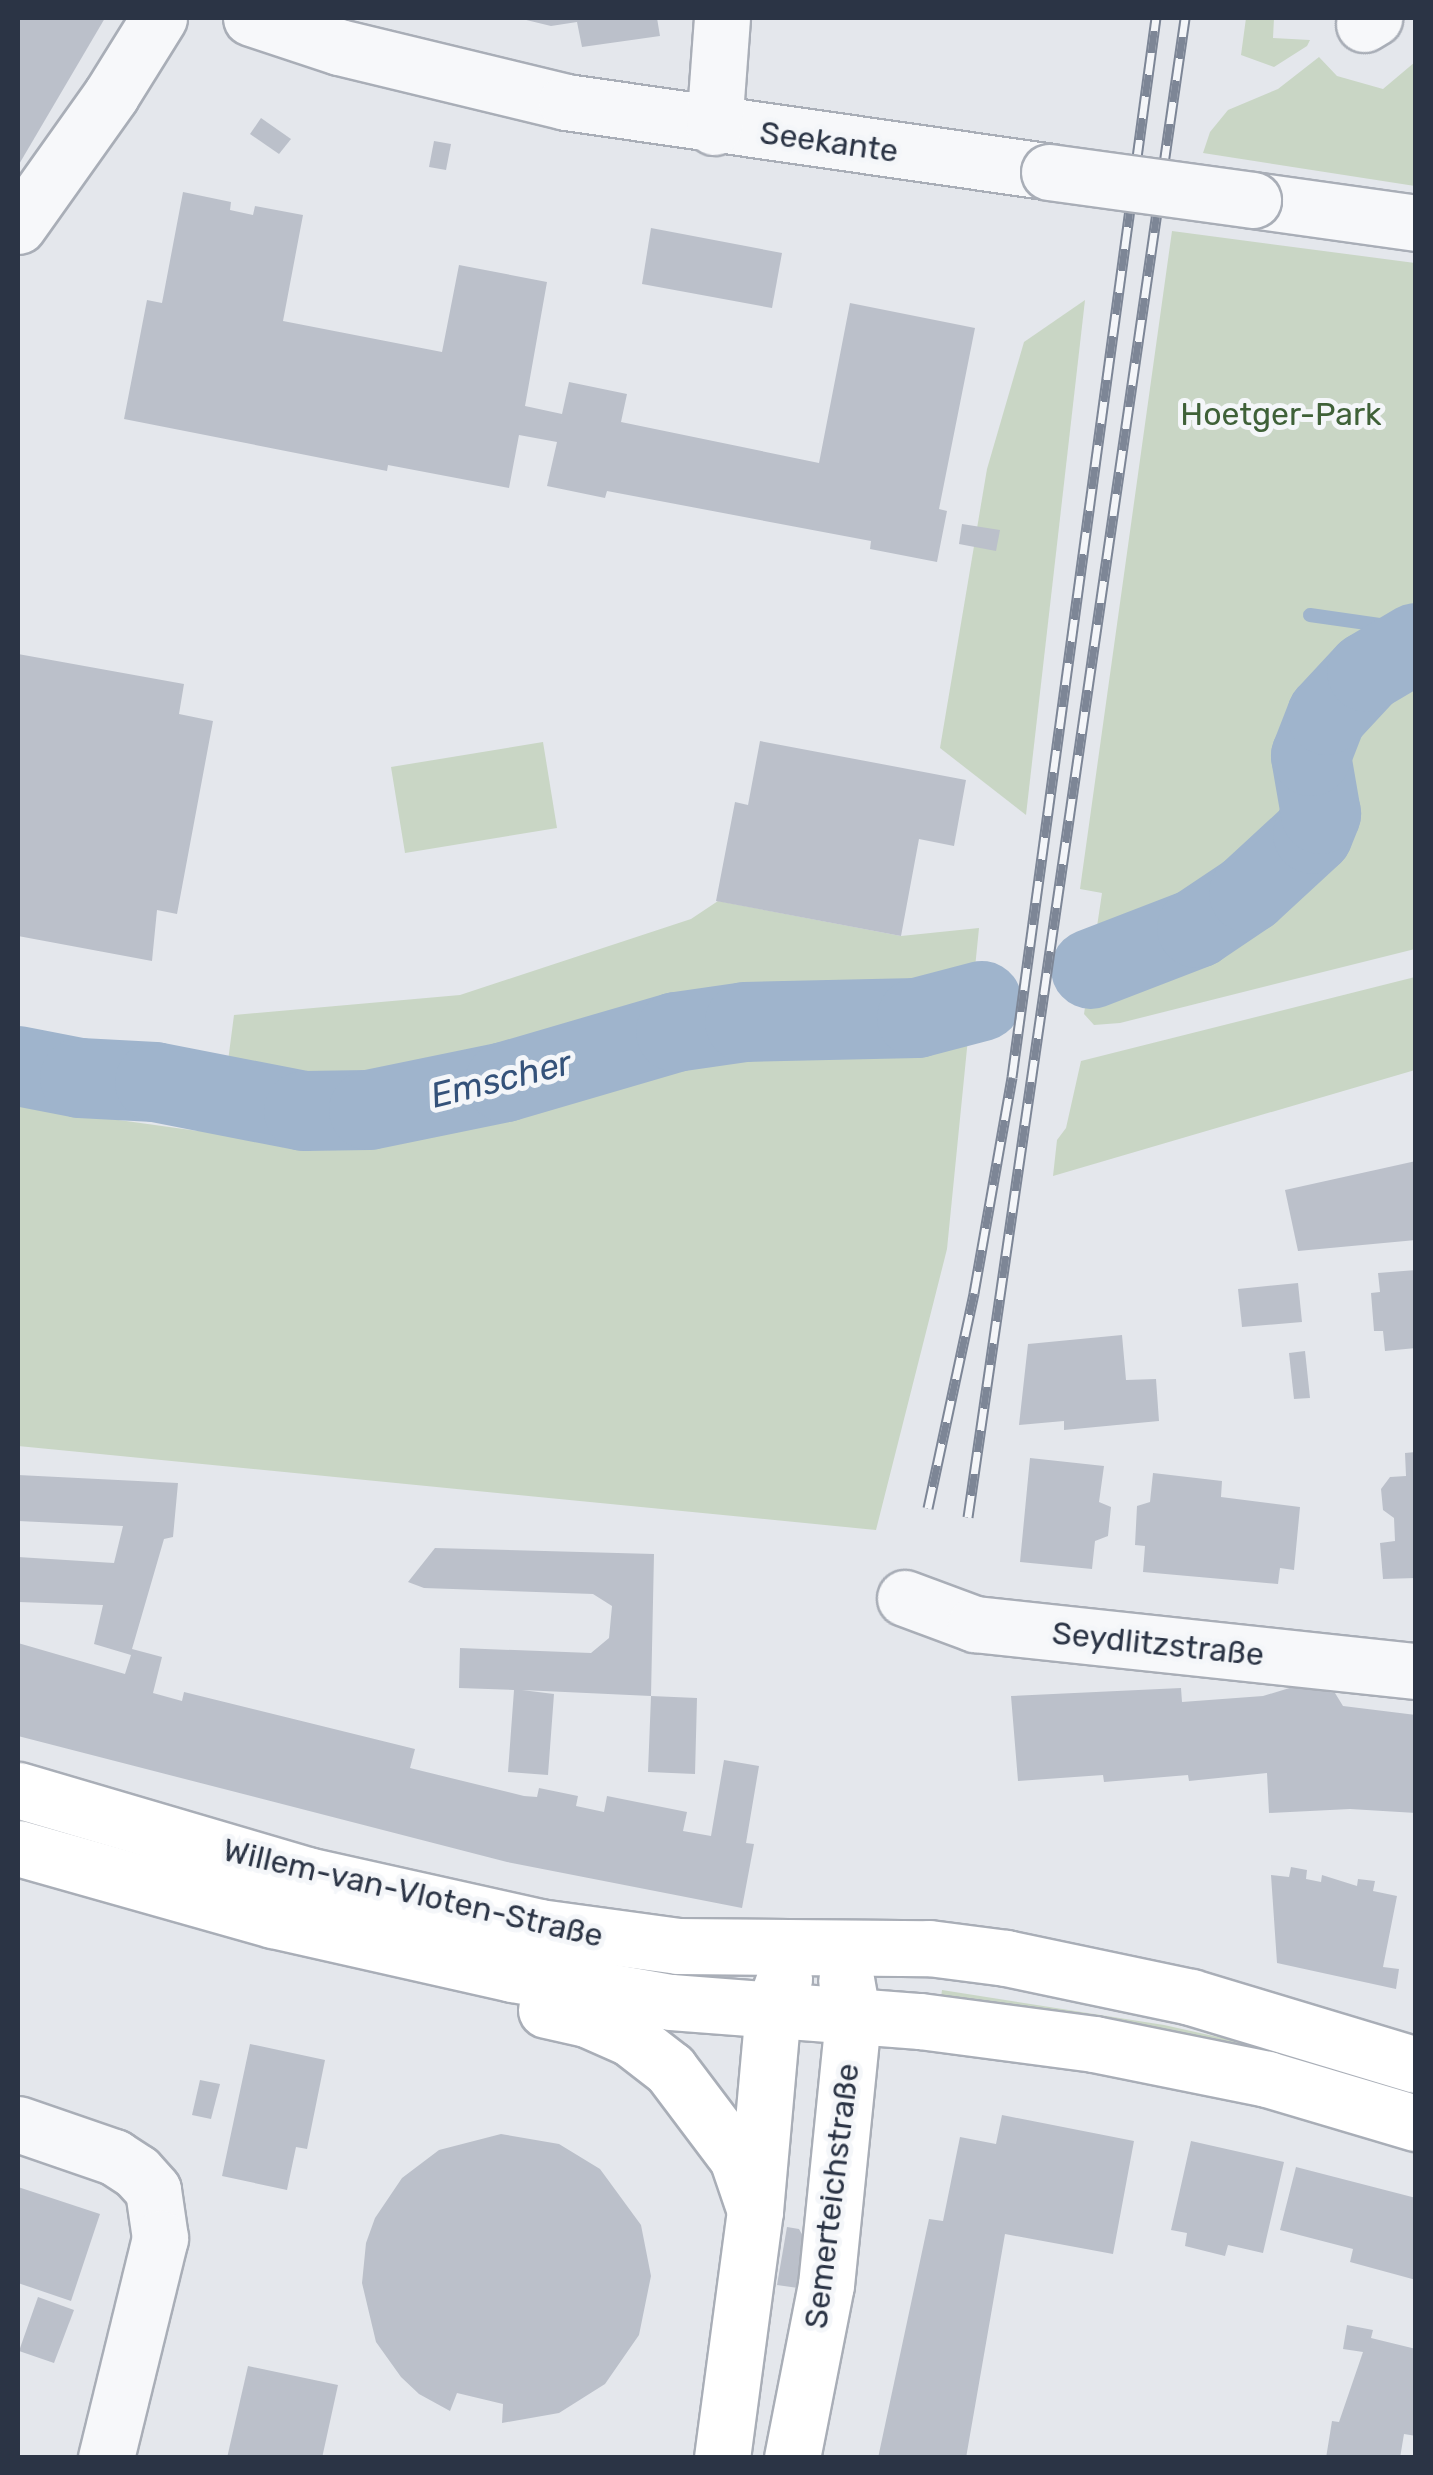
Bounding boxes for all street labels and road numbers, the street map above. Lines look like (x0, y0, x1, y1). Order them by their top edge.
street label: Seekante (757, 113, 901, 171)
street label: Seydlitzstraße (1050, 1614, 1266, 1674)
street label: Willem-van-Vloten-Straße (219, 1831, 607, 1955)
street label: Semerteichstraße (797, 2061, 867, 2331)

